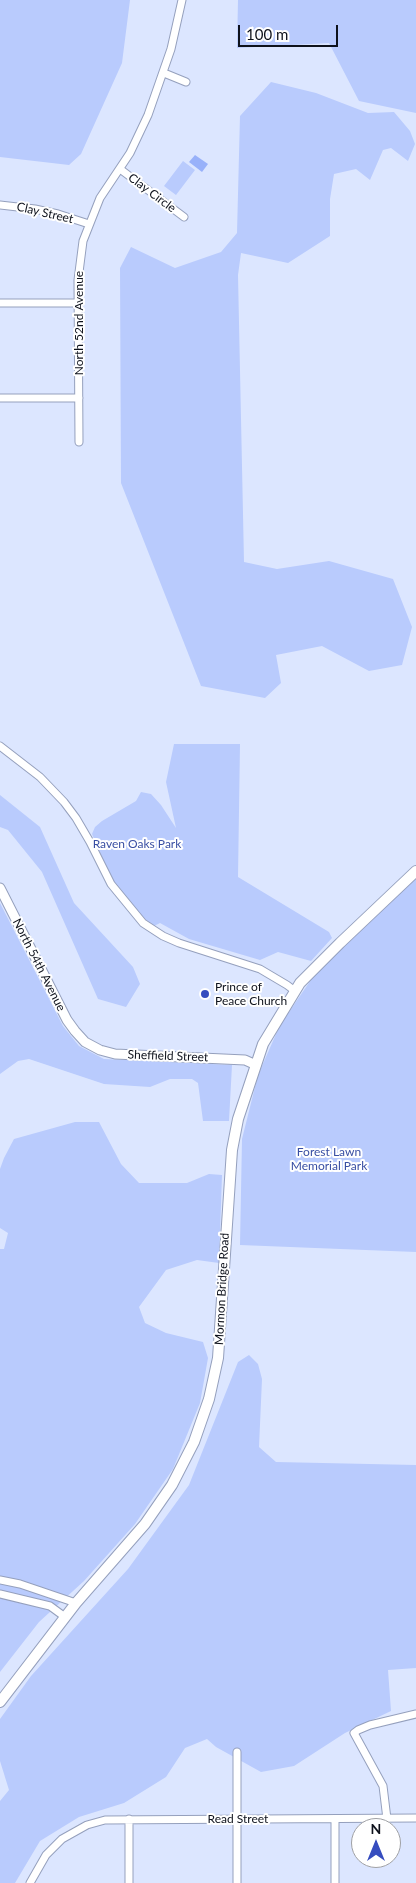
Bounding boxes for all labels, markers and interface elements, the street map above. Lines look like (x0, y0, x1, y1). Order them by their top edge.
scale bar (241, 15, 341, 47)
text: 100 m (246, 25, 288, 43)
street label: Clay Circle (125, 170, 179, 216)
street label: Clay Street (15, 200, 75, 226)
street label: North 52nd Avenue (72, 271, 86, 375)
park label: Raven Oaks Park (93, 837, 181, 851)
street label: North 54th Avenue (9, 916, 69, 1014)
place label: Prince of Peace Church (215, 980, 287, 1008)
marker: Prince of Peace Church (199, 988, 211, 1000)
street label: Sheffield Street (127, 1047, 209, 1065)
park label: Forest Lawn Memorial Park (291, 1145, 367, 1173)
street label: Mormon Bridge Road (212, 1233, 232, 1345)
street label: Read Street (208, 1812, 268, 1826)
north arrow (351, 1818, 401, 1868)
text: N (371, 1820, 381, 1837)

